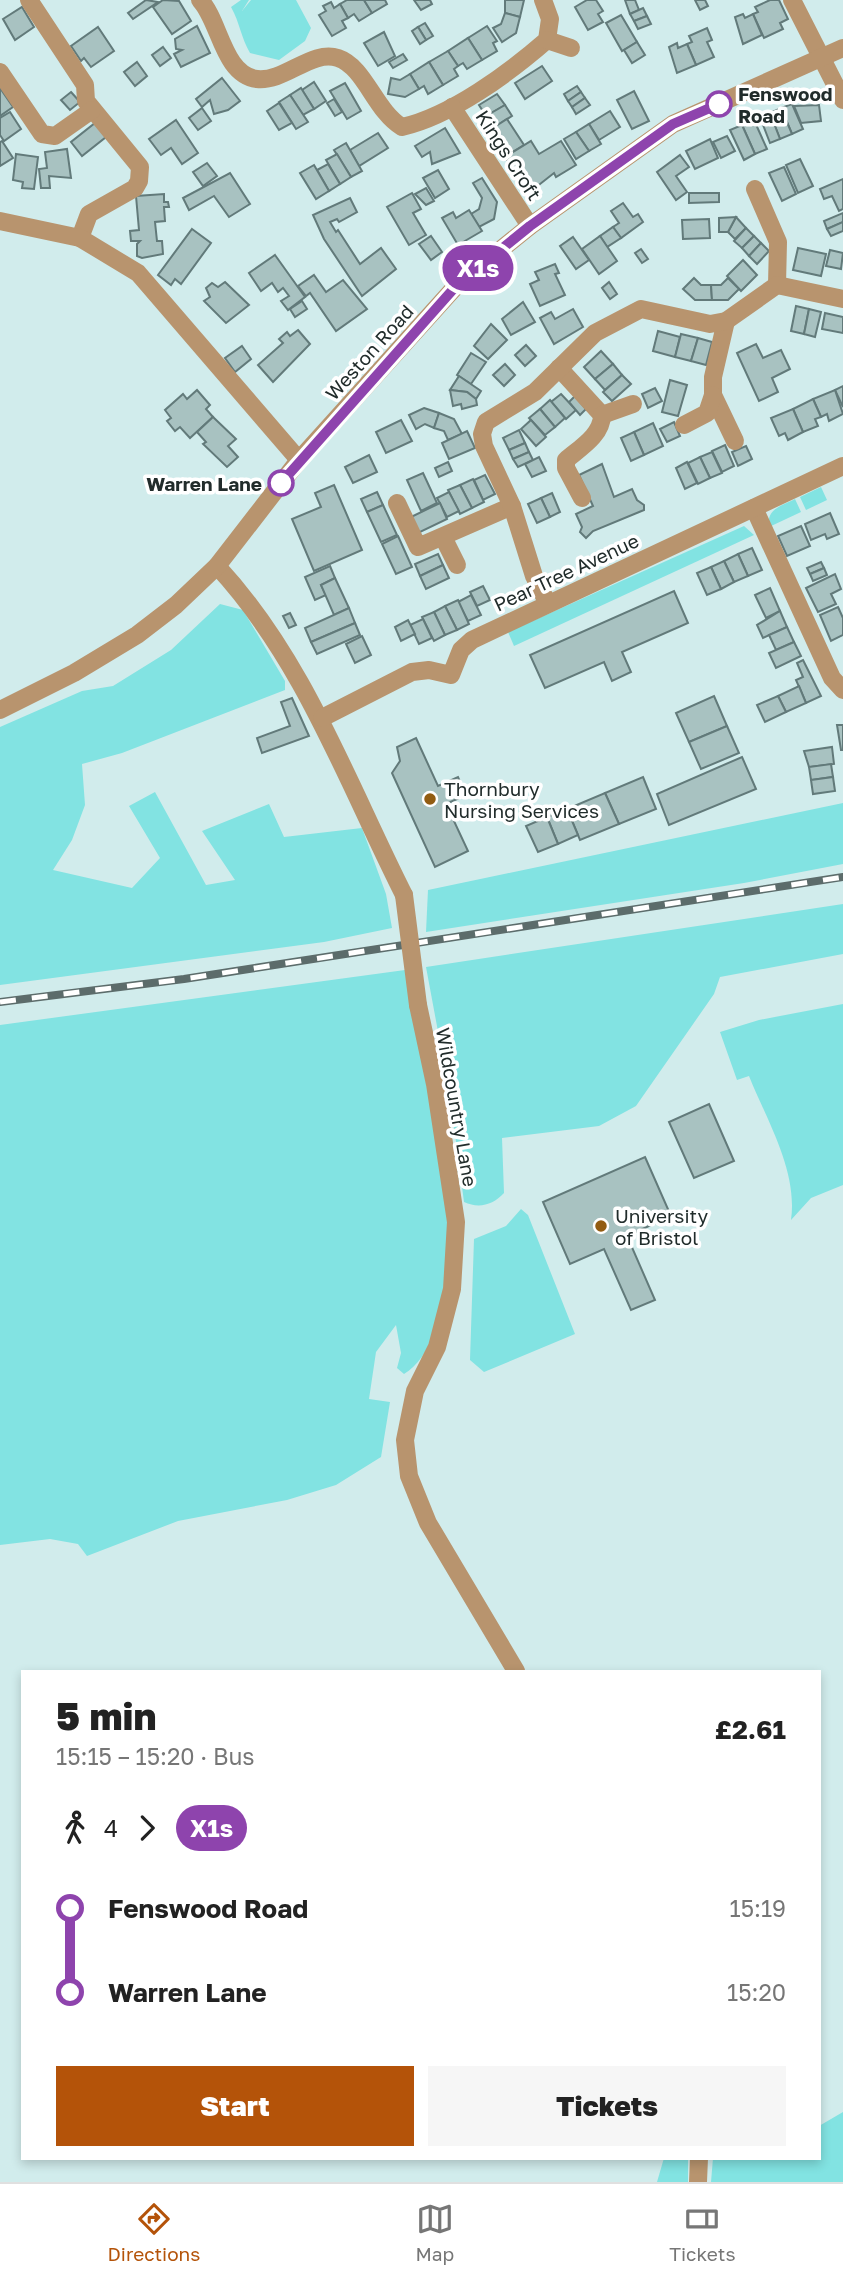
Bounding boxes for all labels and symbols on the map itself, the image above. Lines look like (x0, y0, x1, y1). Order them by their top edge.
place label: Fenswood Road (738, 82, 833, 127)
marker: Fenswood Road (706, 91, 732, 117)
street label: Kings Croft (471, 106, 547, 204)
line badge: X1s (438, 245, 518, 291)
street label: Weston Road (320, 300, 418, 404)
marker: Warren Lane (268, 470, 294, 496)
place label: Warren Lane (146, 472, 262, 495)
street label: Pear Tree Avenue (490, 528, 642, 616)
place label: Thornbury Nursing Services (444, 777, 599, 822)
marker: Thornbury Nursing Services (422, 791, 438, 807)
street label: Wildcountry Lane (432, 1026, 482, 1188)
place label: University of Bristol (615, 1204, 708, 1249)
marker: University of Bristol (593, 1218, 609, 1234)

